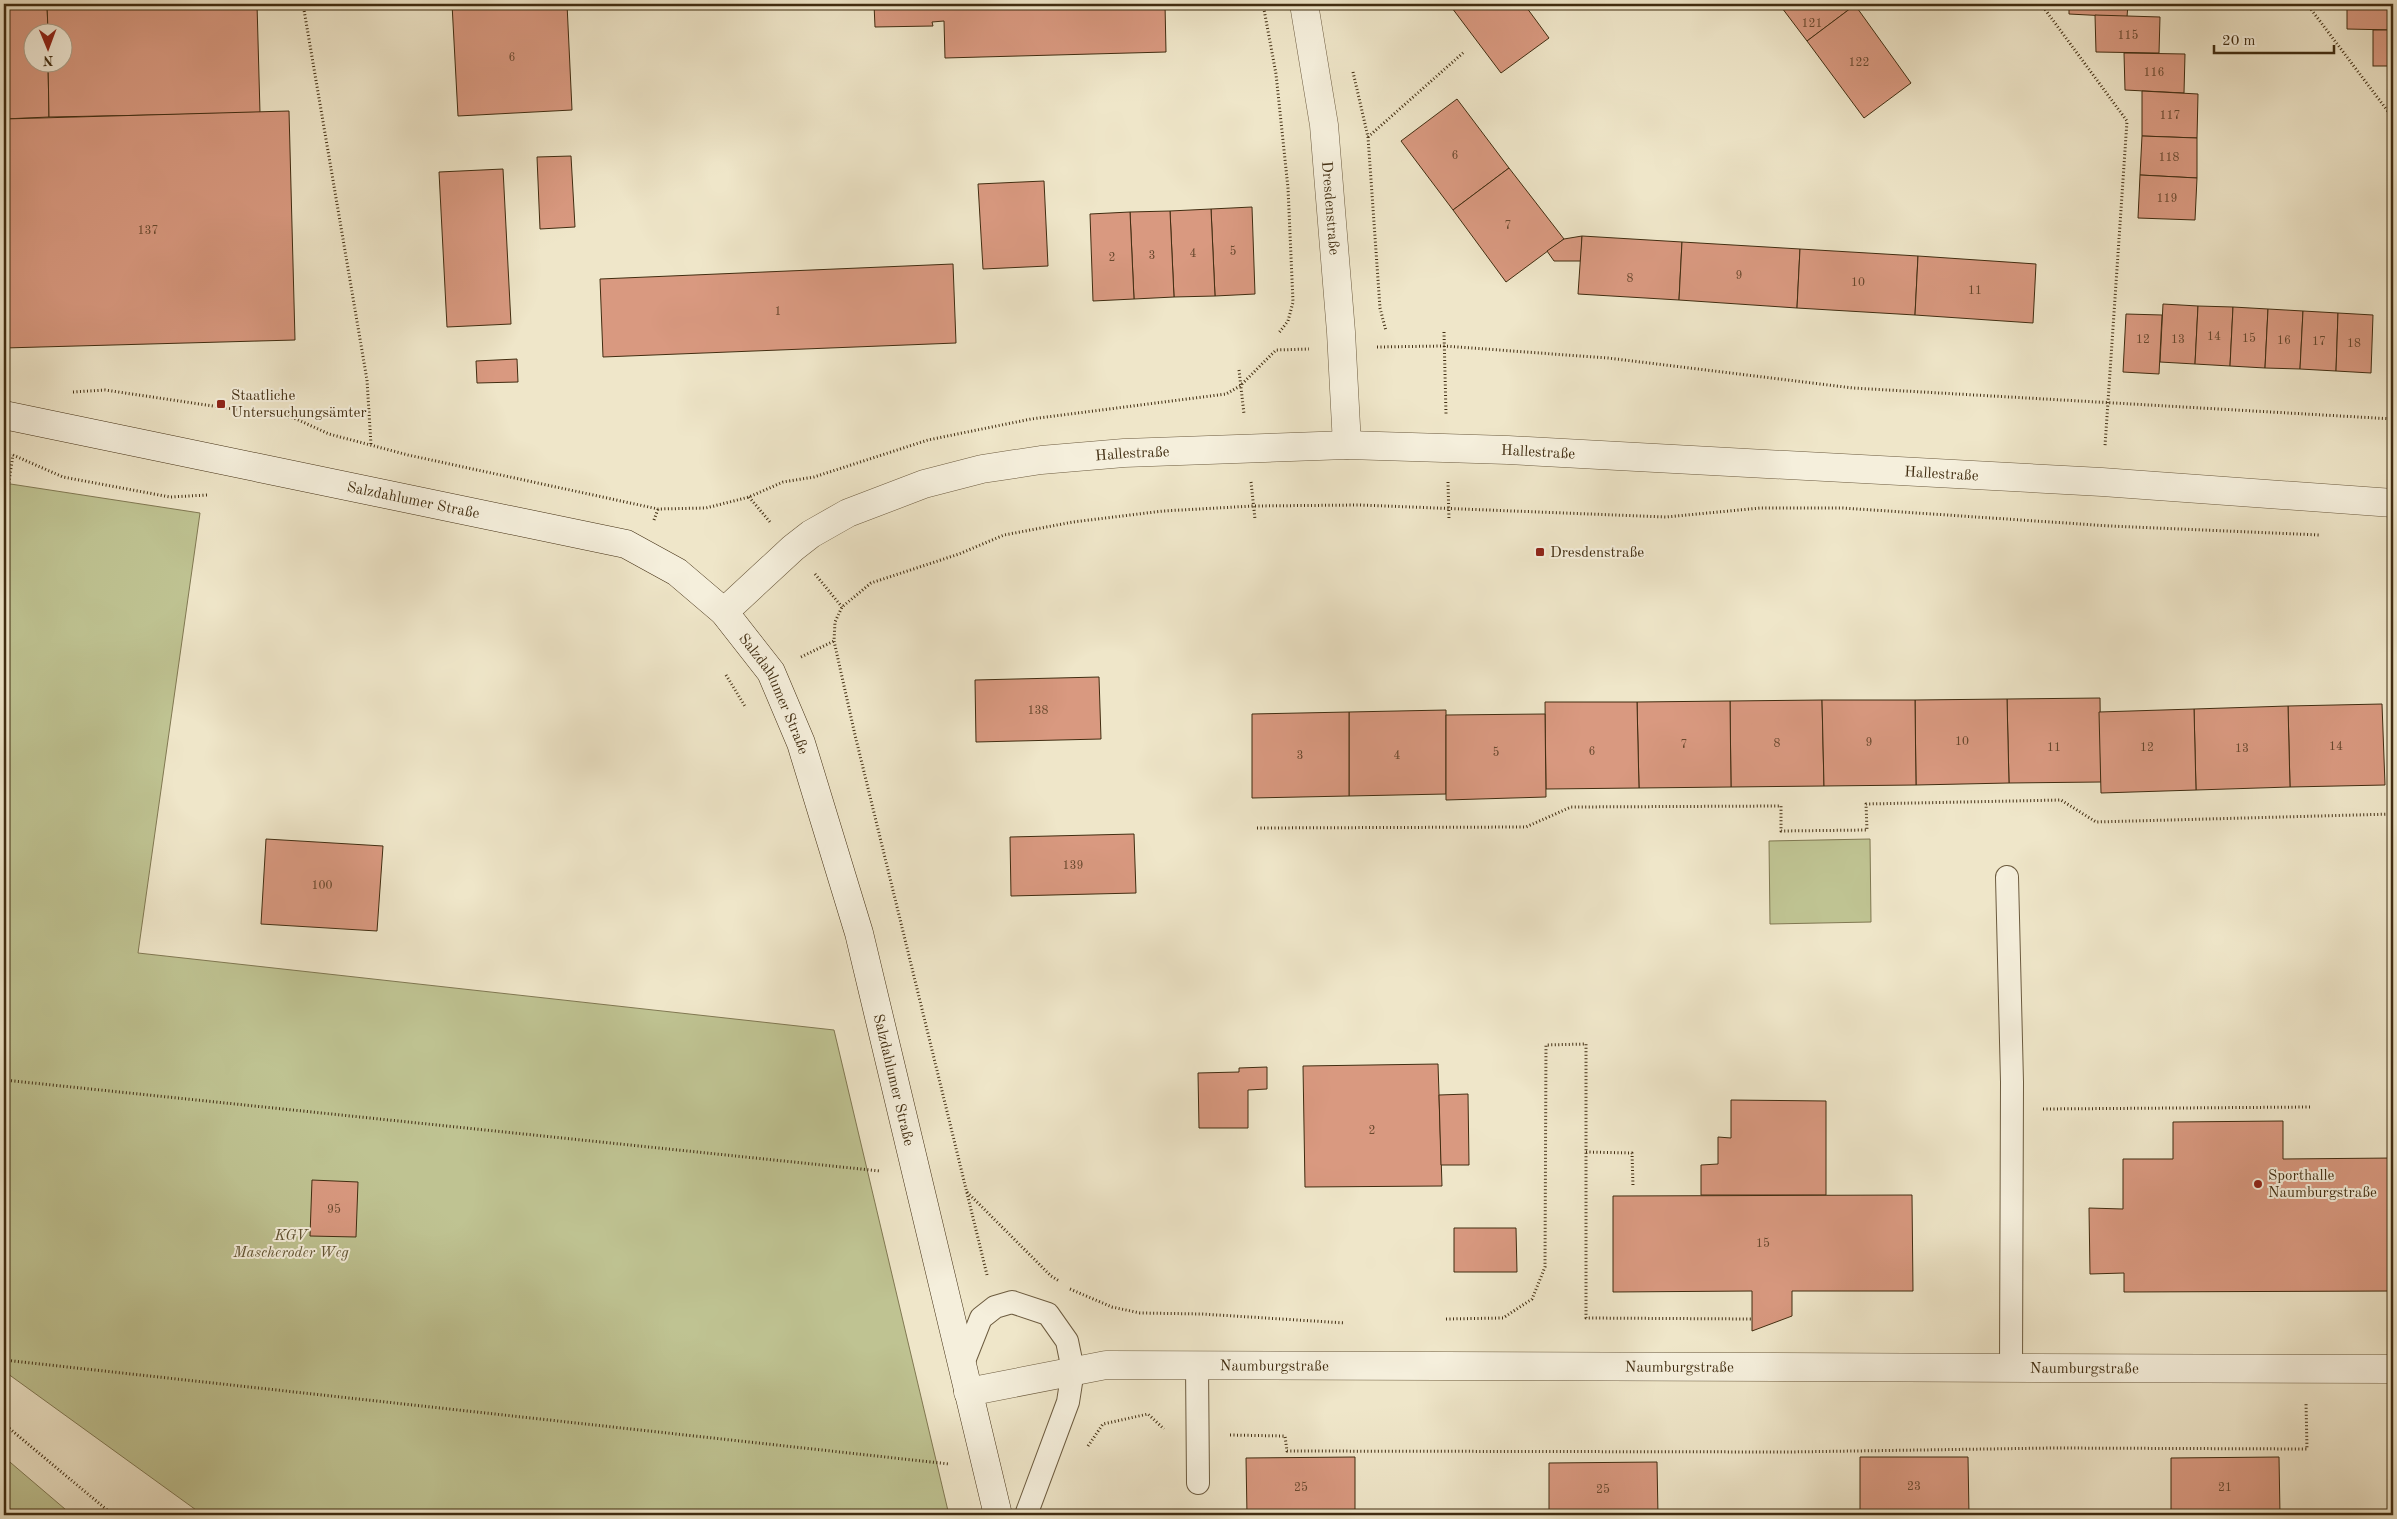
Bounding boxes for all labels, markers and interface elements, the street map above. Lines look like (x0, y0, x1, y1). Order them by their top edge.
house number: 121 (1802, 18, 1822, 30)
north arrow (22, 22, 72, 72)
scale bar (2214, 22, 2334, 54)
house number: 115 (2118, 29, 2138, 42)
text: 20 m (2222, 34, 2256, 49)
house number: 6 (509, 52, 516, 64)
text: N (42, 53, 54, 67)
house number: 122 (1849, 57, 1869, 69)
house number: 116 (2144, 67, 2164, 79)
house number: 117 (2160, 110, 2180, 122)
house number: 6 (1452, 150, 1459, 162)
house number: 118 (2159, 152, 2179, 164)
street label: Dresdenstraße (1318, 161, 1341, 256)
house number: 119 (2157, 193, 2177, 205)
house number: 7 (1505, 220, 1511, 232)
house number: 137 (138, 225, 158, 237)
house number: 5 (1230, 245, 1237, 258)
house number: 4 (1190, 248, 1197, 260)
house number: 3 (1149, 250, 1155, 262)
house number: 2 (1109, 252, 1115, 264)
house number: 9 (1736, 270, 1742, 282)
house number: 8 (1627, 273, 1634, 285)
house number: 10 (1851, 277, 1865, 289)
house number: 11 (1968, 285, 1982, 297)
house number: 1 (775, 306, 781, 318)
house number: 14 (2207, 331, 2221, 343)
house number: 15 (2242, 332, 2256, 345)
house number: 12 (2136, 334, 2150, 346)
house number: 13 (2171, 334, 2185, 346)
house number: 16 (2277, 335, 2291, 347)
house number: 17 (2312, 336, 2326, 348)
house number: 18 (2347, 338, 2361, 350)
place label: Staatliche Untersuchungsämter (231, 389, 367, 421)
marker: Staatliche Untersuchungsämter (215, 398, 227, 410)
street label: Hallestraße (1501, 444, 1576, 463)
street label: Hallestraße (1095, 445, 1170, 464)
street label: Hallestraße (1904, 465, 1979, 484)
street label: Salzdahlumer Straße (345, 480, 481, 522)
marker: Dresdenstraße (1534, 546, 1546, 558)
place label: Dresdenstraße (1550, 546, 1644, 561)
street label: Salzdahlumer Straße (735, 631, 810, 756)
house number: 138 (1028, 705, 1048, 717)
house number: 10 (1955, 736, 1969, 748)
house number: 9 (1866, 737, 1872, 749)
house number: 8 (1774, 738, 1781, 750)
house number: 7 (1681, 739, 1687, 751)
house number: 14 (2329, 741, 2343, 753)
house number: 11 (2047, 742, 2061, 754)
house number: 12 (2140, 742, 2154, 754)
house number: 13 (2235, 743, 2249, 755)
house number: 5 (1493, 746, 1500, 759)
house number: 6 (1589, 746, 1596, 758)
house number: 3 (1297, 750, 1303, 762)
house number: 4 (1394, 750, 1401, 762)
house number: 139 (1063, 860, 1083, 872)
house number: 100 (312, 880, 332, 892)
street label: Salzdahlumer Straße (870, 1013, 916, 1148)
house number: 2 (1369, 1125, 1375, 1137)
place label: Sporthalle Naumburgstraße (2268, 1169, 2377, 1201)
marker: Sporthalle Naumburgstraße (2252, 1178, 2264, 1190)
house number: 95 (327, 1203, 341, 1216)
park label: KGV Mascheroder Weg (232, 1229, 349, 1261)
house number: 15 (1756, 1237, 1770, 1250)
street label: Naumburgstraße (1220, 1359, 1329, 1375)
street label: Naumburgstraße (1625, 1361, 1734, 1376)
street label: Naumburgstraße (2030, 1362, 2139, 1377)
house number: 25 (1294, 1481, 1308, 1494)
house number: 23 (1907, 1481, 1921, 1493)
house number: 21 (2218, 1482, 2232, 1494)
house number: 25 (1596, 1483, 1610, 1496)

